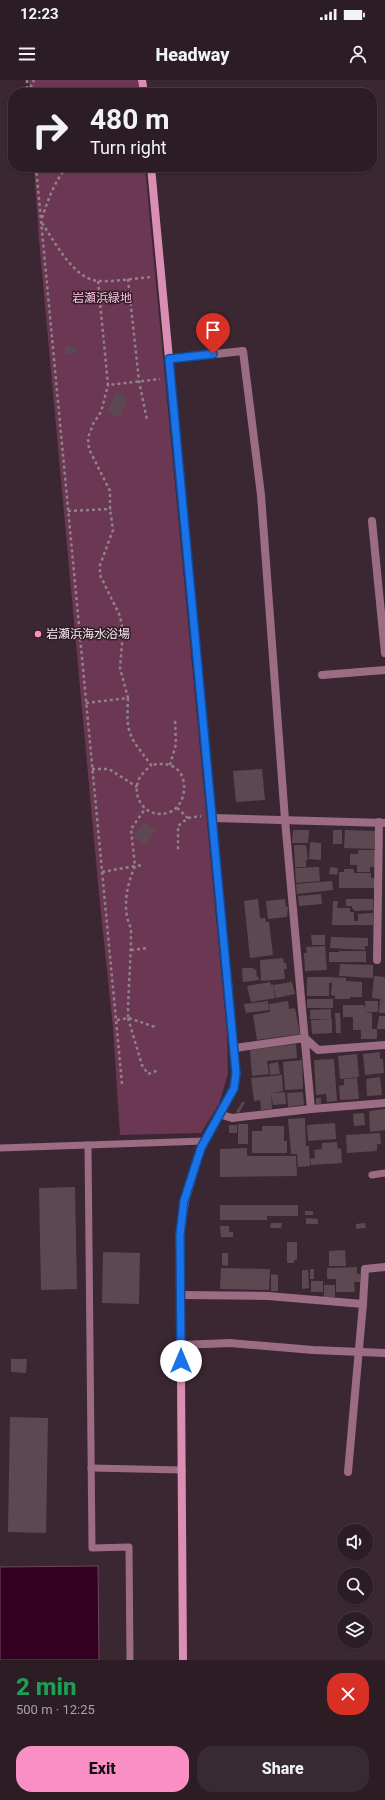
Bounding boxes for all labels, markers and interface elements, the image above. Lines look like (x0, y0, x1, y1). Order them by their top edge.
text: 12:23 (20, 5, 59, 23)
icon: menu (16, 43, 38, 65)
icon: person (347, 43, 369, 65)
text: Headway (156, 44, 229, 65)
text: 480 m (90, 103, 169, 136)
icon: right (24, 104, 76, 156)
text: Turn right (90, 137, 167, 158)
park label: 岩瀬浜緑地 (72, 291, 132, 305)
pin (196, 313, 230, 354)
icon: arrive (202, 319, 224, 341)
place label: 岩瀬浜海水浴場 (46, 627, 130, 641)
marker: 岩瀬浜海水浴場 (33, 629, 43, 639)
position arrow (160, 1340, 202, 1382)
map controls (337, 1524, 373, 1648)
button: sound (337, 1524, 373, 1560)
button: search (337, 1568, 373, 1604)
button: layers (337, 1612, 373, 1648)
text: 2 min (16, 1673, 77, 1701)
button: close (327, 1673, 369, 1715)
text: 500 m · 12:25 (16, 1702, 95, 1717)
button: Exit (16, 1746, 189, 1792)
button: Share (197, 1746, 369, 1792)

